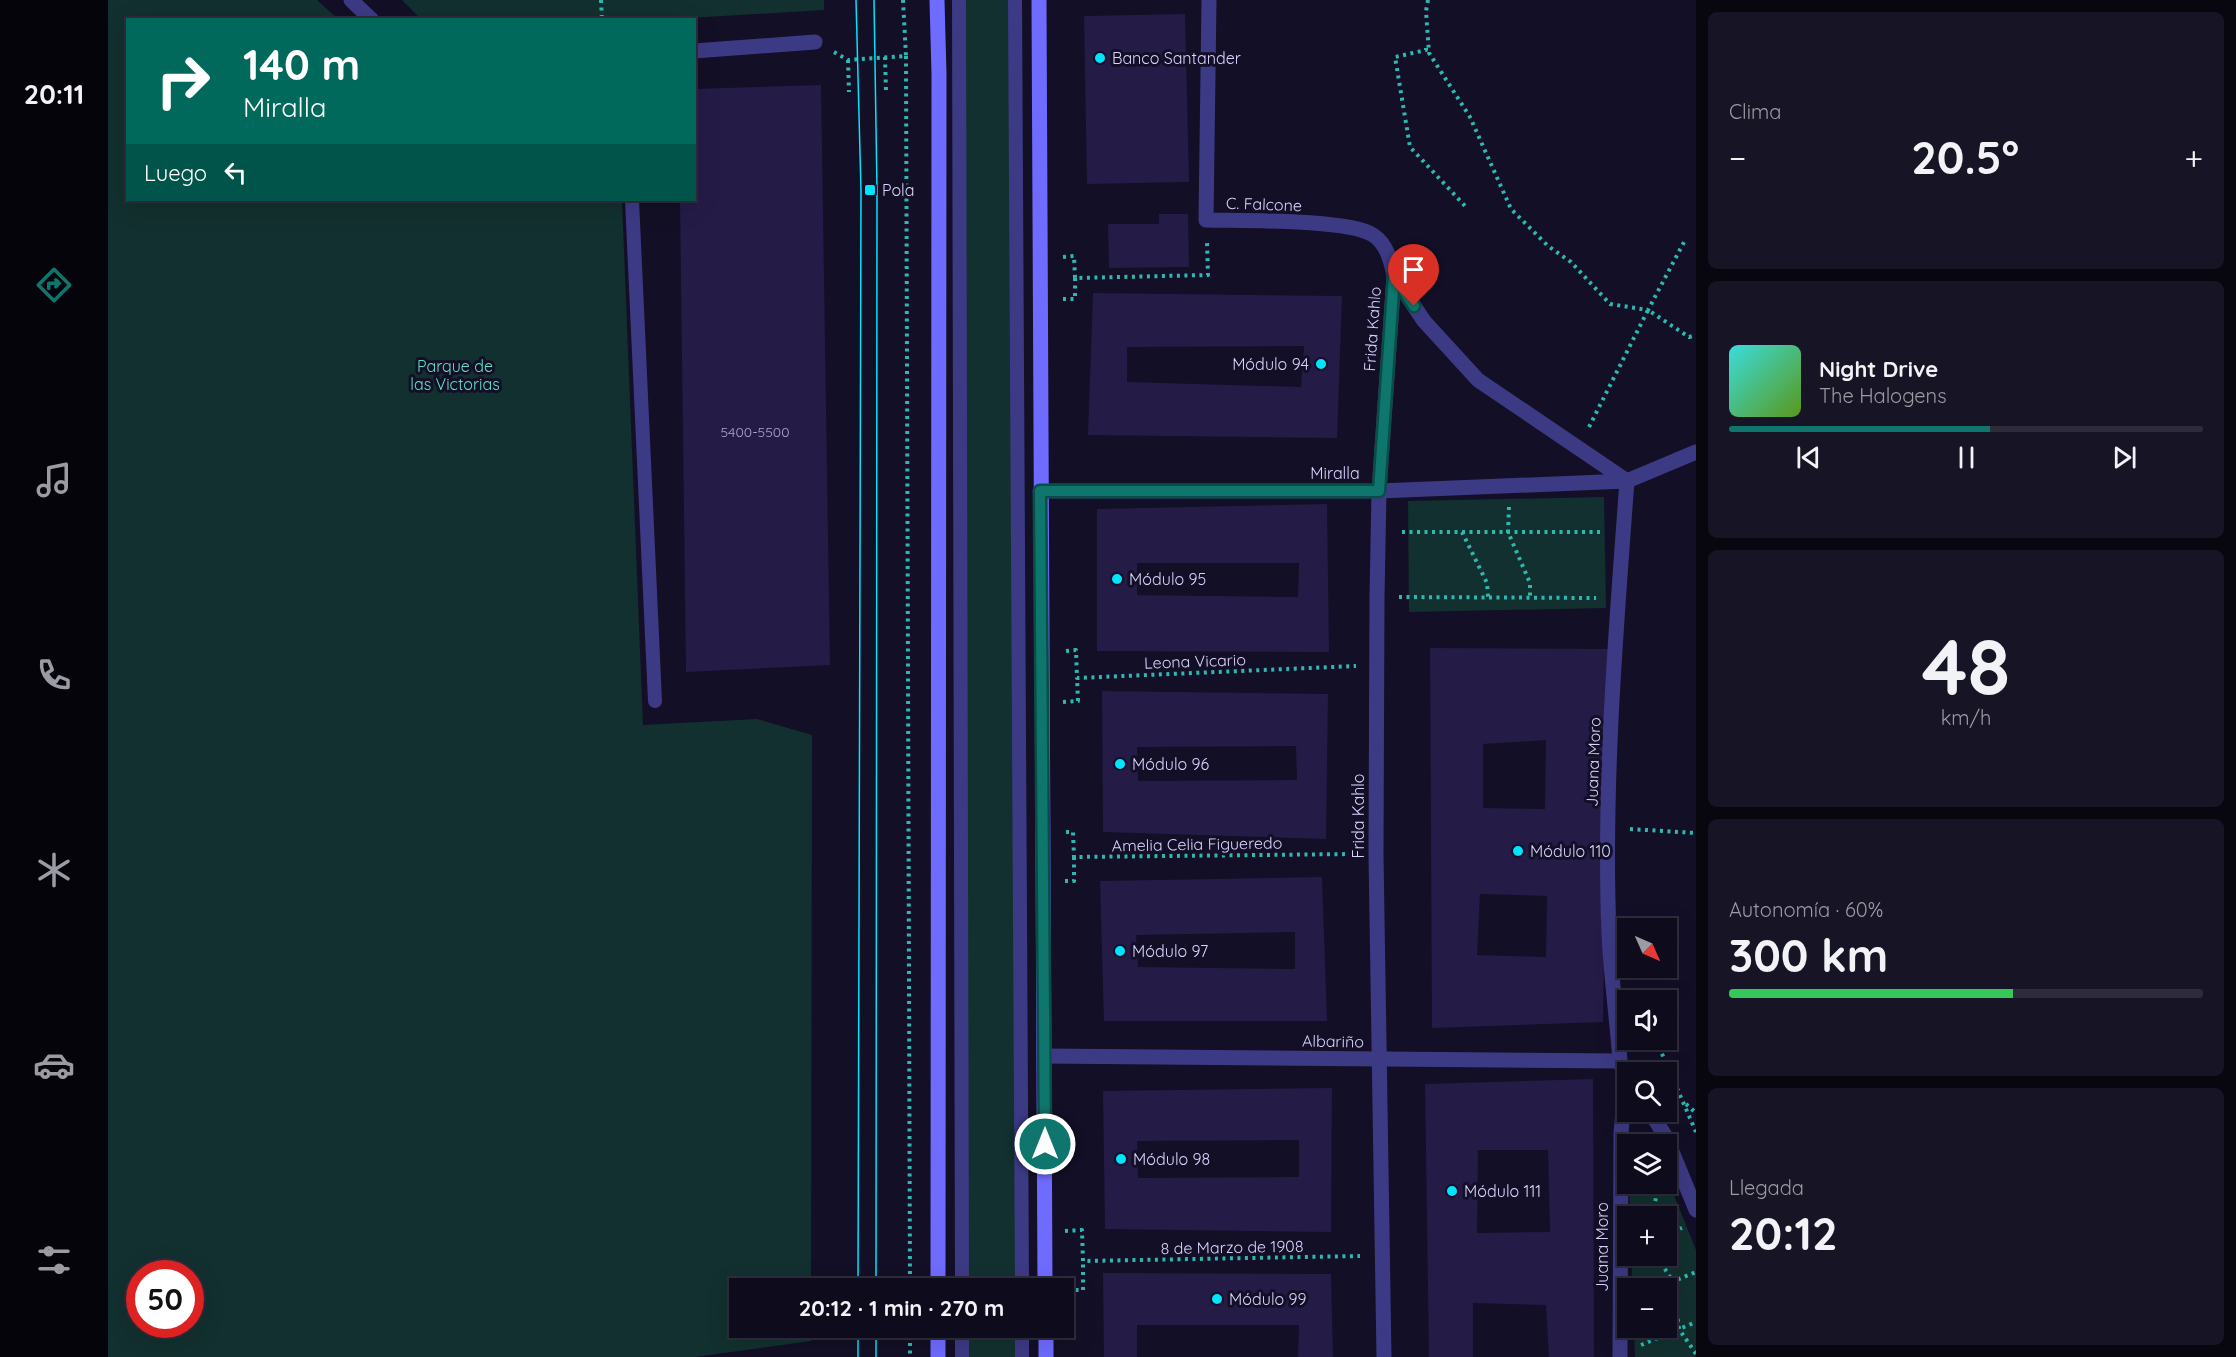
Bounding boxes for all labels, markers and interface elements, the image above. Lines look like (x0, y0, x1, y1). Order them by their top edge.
text: 140 m (243, 38, 360, 91)
icon: right (144, 42, 222, 120)
place label: Banco Santander (1112, 48, 1241, 68)
marker: Banco Santander (1093, 51, 1107, 65)
text: 20:11 (24, 77, 84, 111)
text: Miralla (243, 90, 326, 124)
text: Clima (1729, 99, 1781, 124)
text: 20.5° (1911, 129, 2019, 185)
text: − (1729, 137, 1746, 178)
text: + (2184, 137, 2203, 178)
icon: left (219, 156, 252, 189)
text: Luego (144, 159, 207, 187)
place label: Pola (882, 180, 914, 200)
marker: Pola (863, 183, 877, 197)
street label: C. Falcone (1226, 193, 1302, 215)
pin (1388, 244, 1439, 306)
icon: arrive (1397, 253, 1430, 286)
icon: directions (33, 264, 75, 306)
street label: Frida Kahlo (1359, 286, 1385, 372)
place label: Módulo 94 (1232, 354, 1309, 374)
text: Night Drive (1819, 355, 1938, 383)
park label: Parque de las Victorias (410, 356, 500, 394)
marker: Módulo 94 (1314, 357, 1328, 371)
text: The Halogens (1819, 383, 1947, 408)
house number: 5400-5500 (720, 423, 790, 441)
icon: previous (1792, 441, 1825, 474)
icon: pause (1950, 441, 1983, 474)
icon: next (2108, 441, 2141, 474)
icon: music (33, 459, 75, 501)
street label: Miralla (1310, 463, 1360, 483)
place label: Módulo 95 (1129, 569, 1206, 589)
marker: Módulo 95 (1110, 572, 1124, 586)
text: 48 (1922, 617, 2010, 715)
street label: Leona Vicario (1144, 649, 1246, 673)
icon: phone (33, 654, 75, 696)
text: km/h (1941, 705, 1991, 730)
street label: Juana Moro (1581, 717, 1605, 807)
place label: Módulo 96 (1132, 754, 1209, 774)
marker: Módulo 96 (1113, 757, 1127, 771)
street label: Frida Kahlo (1348, 773, 1368, 859)
street label: Amelia Celia Figueredo (1112, 833, 1282, 855)
place label: Módulo 110 (1530, 841, 1611, 861)
marker: Módulo 110 (1511, 844, 1525, 858)
icon: climate (33, 849, 75, 891)
text: Autonomía · 60% (1729, 897, 1883, 922)
north arrow (1617, 918, 1677, 978)
map controls (1617, 918, 1677, 1338)
text: 300 km (1729, 927, 1888, 983)
place label: Módulo 97 (1132, 941, 1208, 961)
marker: Módulo 97 (1113, 944, 1127, 958)
button: sound (1617, 990, 1677, 1050)
street label: Albariño (1302, 1030, 1364, 1052)
icon: car (33, 1044, 75, 1086)
button: search (1617, 1062, 1677, 1122)
position arrow (1013, 1112, 1077, 1176)
button: layers (1617, 1134, 1677, 1194)
place label: Módulo 98 (1133, 1149, 1210, 1169)
marker: Módulo 98 (1114, 1152, 1128, 1166)
text: Llegada (1729, 1175, 1804, 1200)
place label: Módulo 111 (1464, 1181, 1541, 1201)
marker: Módulo 111 (1445, 1184, 1459, 1198)
street label: Juana Moro (1592, 1202, 1612, 1292)
text: 20:12 (1729, 1205, 1838, 1261)
button: + (1617, 1206, 1677, 1266)
street label: 8 de Marzo de 1908 (1160, 1236, 1304, 1258)
icon: filters (33, 1239, 75, 1281)
speed limit sign: 50 (126, 1260, 204, 1338)
button: − (1617, 1278, 1677, 1338)
place label: Módulo 99 (1229, 1289, 1306, 1309)
marker: Módulo 99 (1210, 1292, 1224, 1306)
text: 20:12 · 1 min · 270 m (799, 1294, 1004, 1322)

